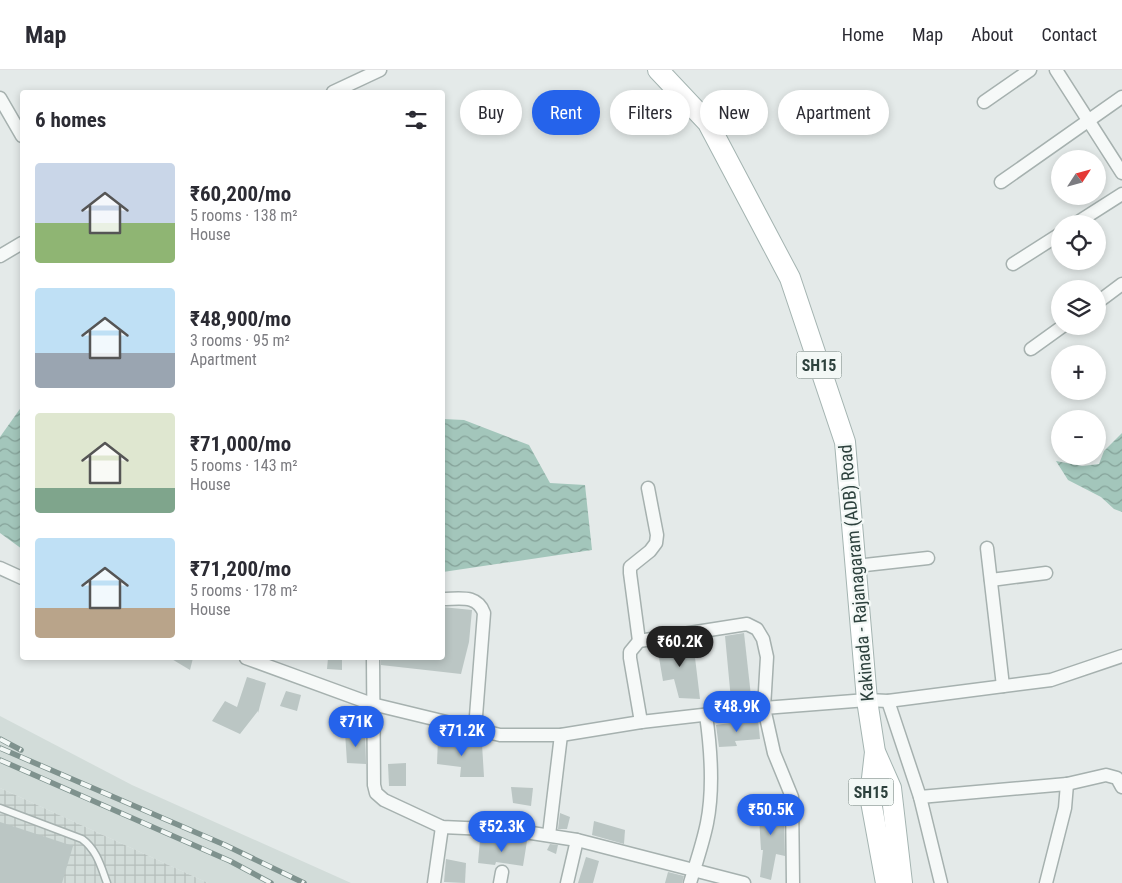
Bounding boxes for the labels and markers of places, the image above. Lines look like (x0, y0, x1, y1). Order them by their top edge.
pin: ₹60.2K (639, 626, 721, 668)
pin: ₹48.9K (696, 690, 778, 733)
pin: ₹71K (326, 706, 386, 748)
pin: ₹71.2K (421, 714, 503, 757)
pin: ₹50.5K (730, 794, 812, 836)
pin: ₹52.3K (461, 810, 543, 853)

